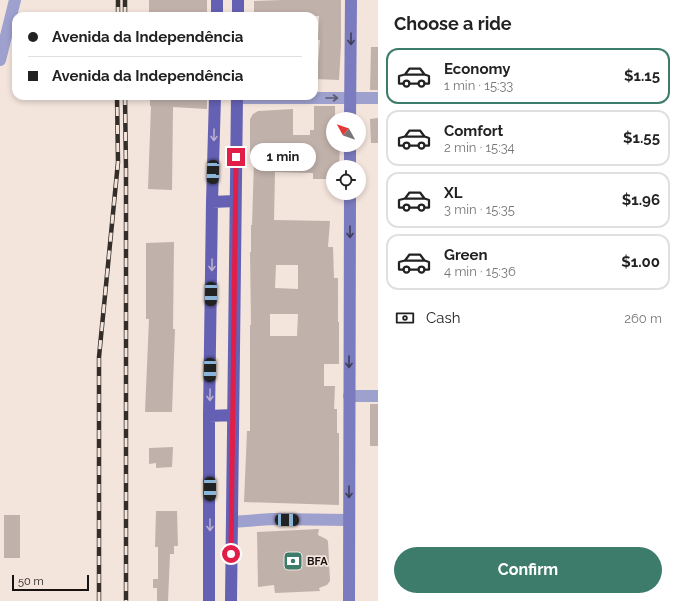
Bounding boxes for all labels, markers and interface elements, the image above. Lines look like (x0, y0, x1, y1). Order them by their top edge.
text: Choose a ride (394, 13, 512, 34)
text: Avenida da Independência (52, 28, 243, 46)
one-way arrow (347, 32, 355, 45)
icon: car (396, 58, 432, 94)
text: Economy (444, 60, 511, 78)
text: Avenida da Independência (52, 67, 243, 85)
text: $1.15 (624, 67, 660, 85)
text: 1 min · 15:33 (444, 78, 513, 93)
one-way arrow (325, 94, 338, 102)
north arrow (326, 112, 366, 152)
map controls (326, 112, 366, 200)
icon: car (396, 120, 432, 156)
text: Comfort (444, 122, 503, 140)
one-way arrow (210, 128, 218, 141)
text: $1.55 (623, 129, 660, 147)
text: 2 min · 15:34 (444, 140, 515, 155)
callout: 1 min (250, 143, 316, 171)
route end (227, 148, 245, 166)
text: 1 min (267, 149, 299, 164)
car (207, 160, 219, 184)
button: locate (326, 160, 366, 200)
icon: car (396, 182, 432, 218)
text: XL (444, 184, 462, 202)
text: $1.96 (622, 191, 660, 209)
text: 3 min · 15:35 (444, 202, 515, 217)
one-way arrow (346, 225, 354, 238)
icon: car (396, 244, 432, 280)
text: Green (444, 246, 488, 264)
text: $1.00 (621, 253, 660, 271)
one-way arrow (208, 258, 215, 271)
text: 4 min · 15:36 (444, 264, 516, 279)
car (205, 282, 217, 306)
icon: cash (394, 307, 416, 329)
text: Cash (426, 309, 460, 327)
text: 260 m (624, 311, 662, 326)
one-way arrow (345, 355, 353, 368)
car (204, 358, 216, 382)
one-way arrow (206, 388, 214, 401)
car (204, 477, 216, 501)
one-way arrow (345, 485, 353, 498)
car (275, 514, 299, 526)
one-way arrow (206, 518, 214, 531)
route start (222, 545, 240, 563)
button: Confirm (394, 547, 662, 593)
bank icon: BFA (282, 550, 304, 572)
place label: BFA (307, 555, 328, 568)
scale bar (12, 573, 89, 592)
text: 50 m (18, 575, 44, 588)

